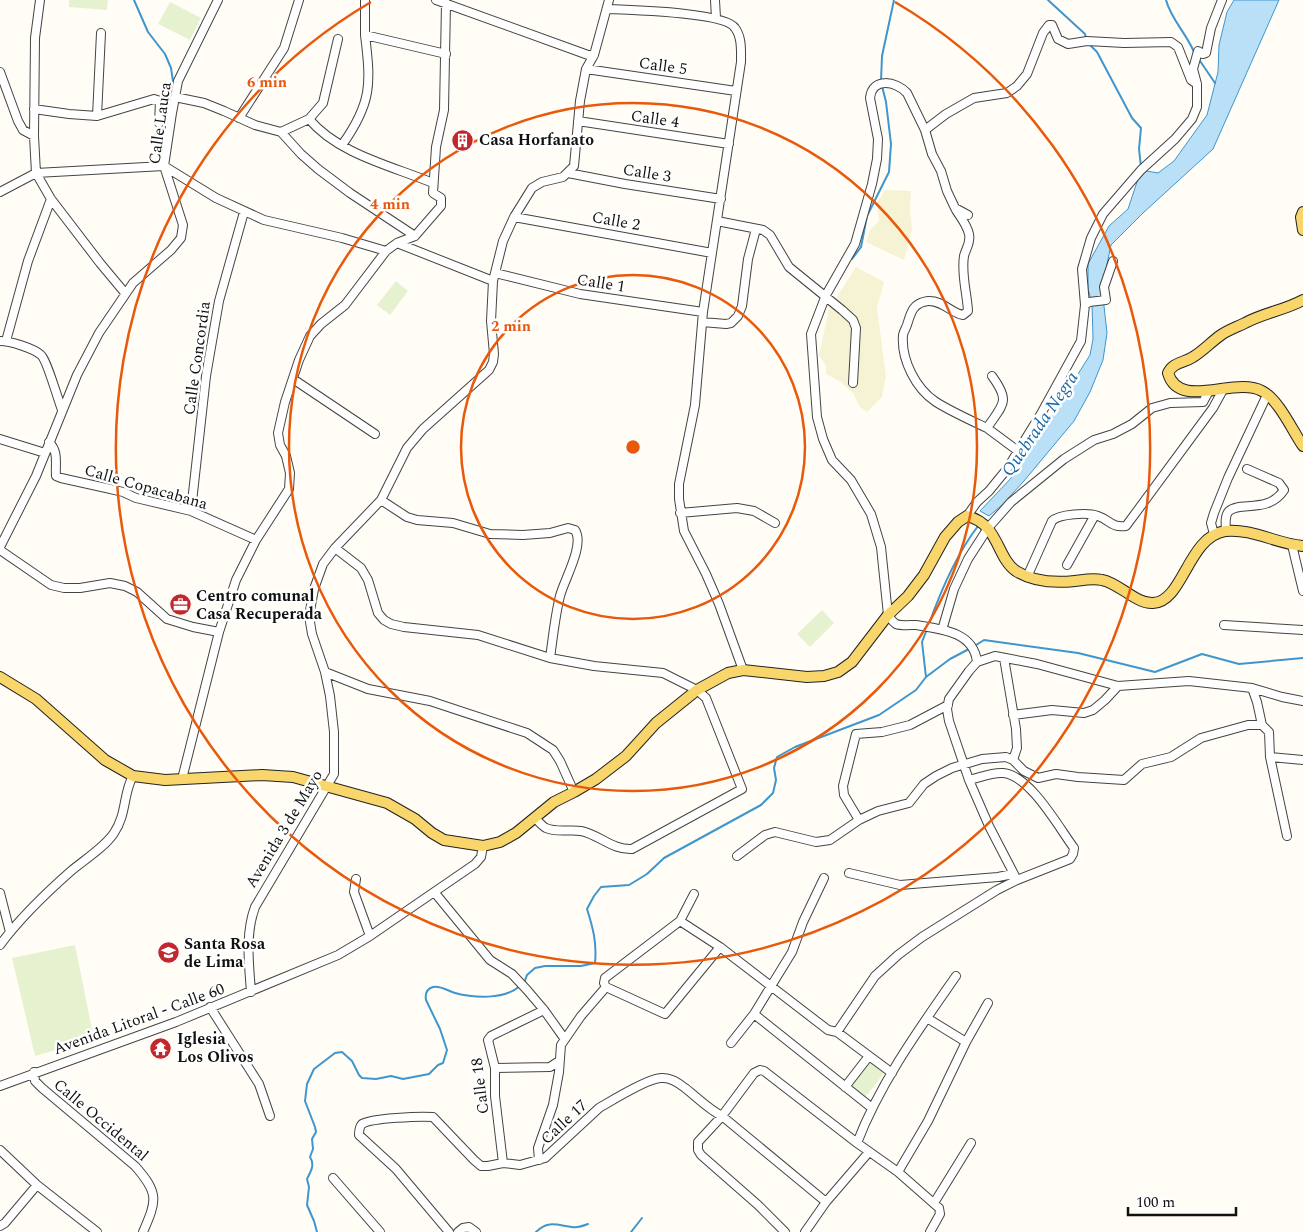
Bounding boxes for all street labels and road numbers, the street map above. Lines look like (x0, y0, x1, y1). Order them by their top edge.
street label: Calle 5 (637, 51, 689, 81)
street label: Calle Lauca (142, 80, 178, 166)
street label: Calle 4 (629, 104, 681, 134)
street label: Calle 3 (621, 157, 673, 189)
street label: Calle 2 (590, 205, 642, 237)
street label: Calle 1 (575, 267, 627, 299)
street label: Calle Concordia (177, 299, 217, 416)
street label: Calle Copacabana (82, 458, 211, 516)
street label: Avenida 3 de Mayo (239, 765, 329, 893)
street label: Avenida Litoral - Calle 60 (50, 977, 228, 1061)
street label: Calle 18 (465, 1056, 495, 1116)
street label: Calle Occidental (48, 1073, 154, 1167)
street label: Calle 17 (535, 1094, 593, 1150)

